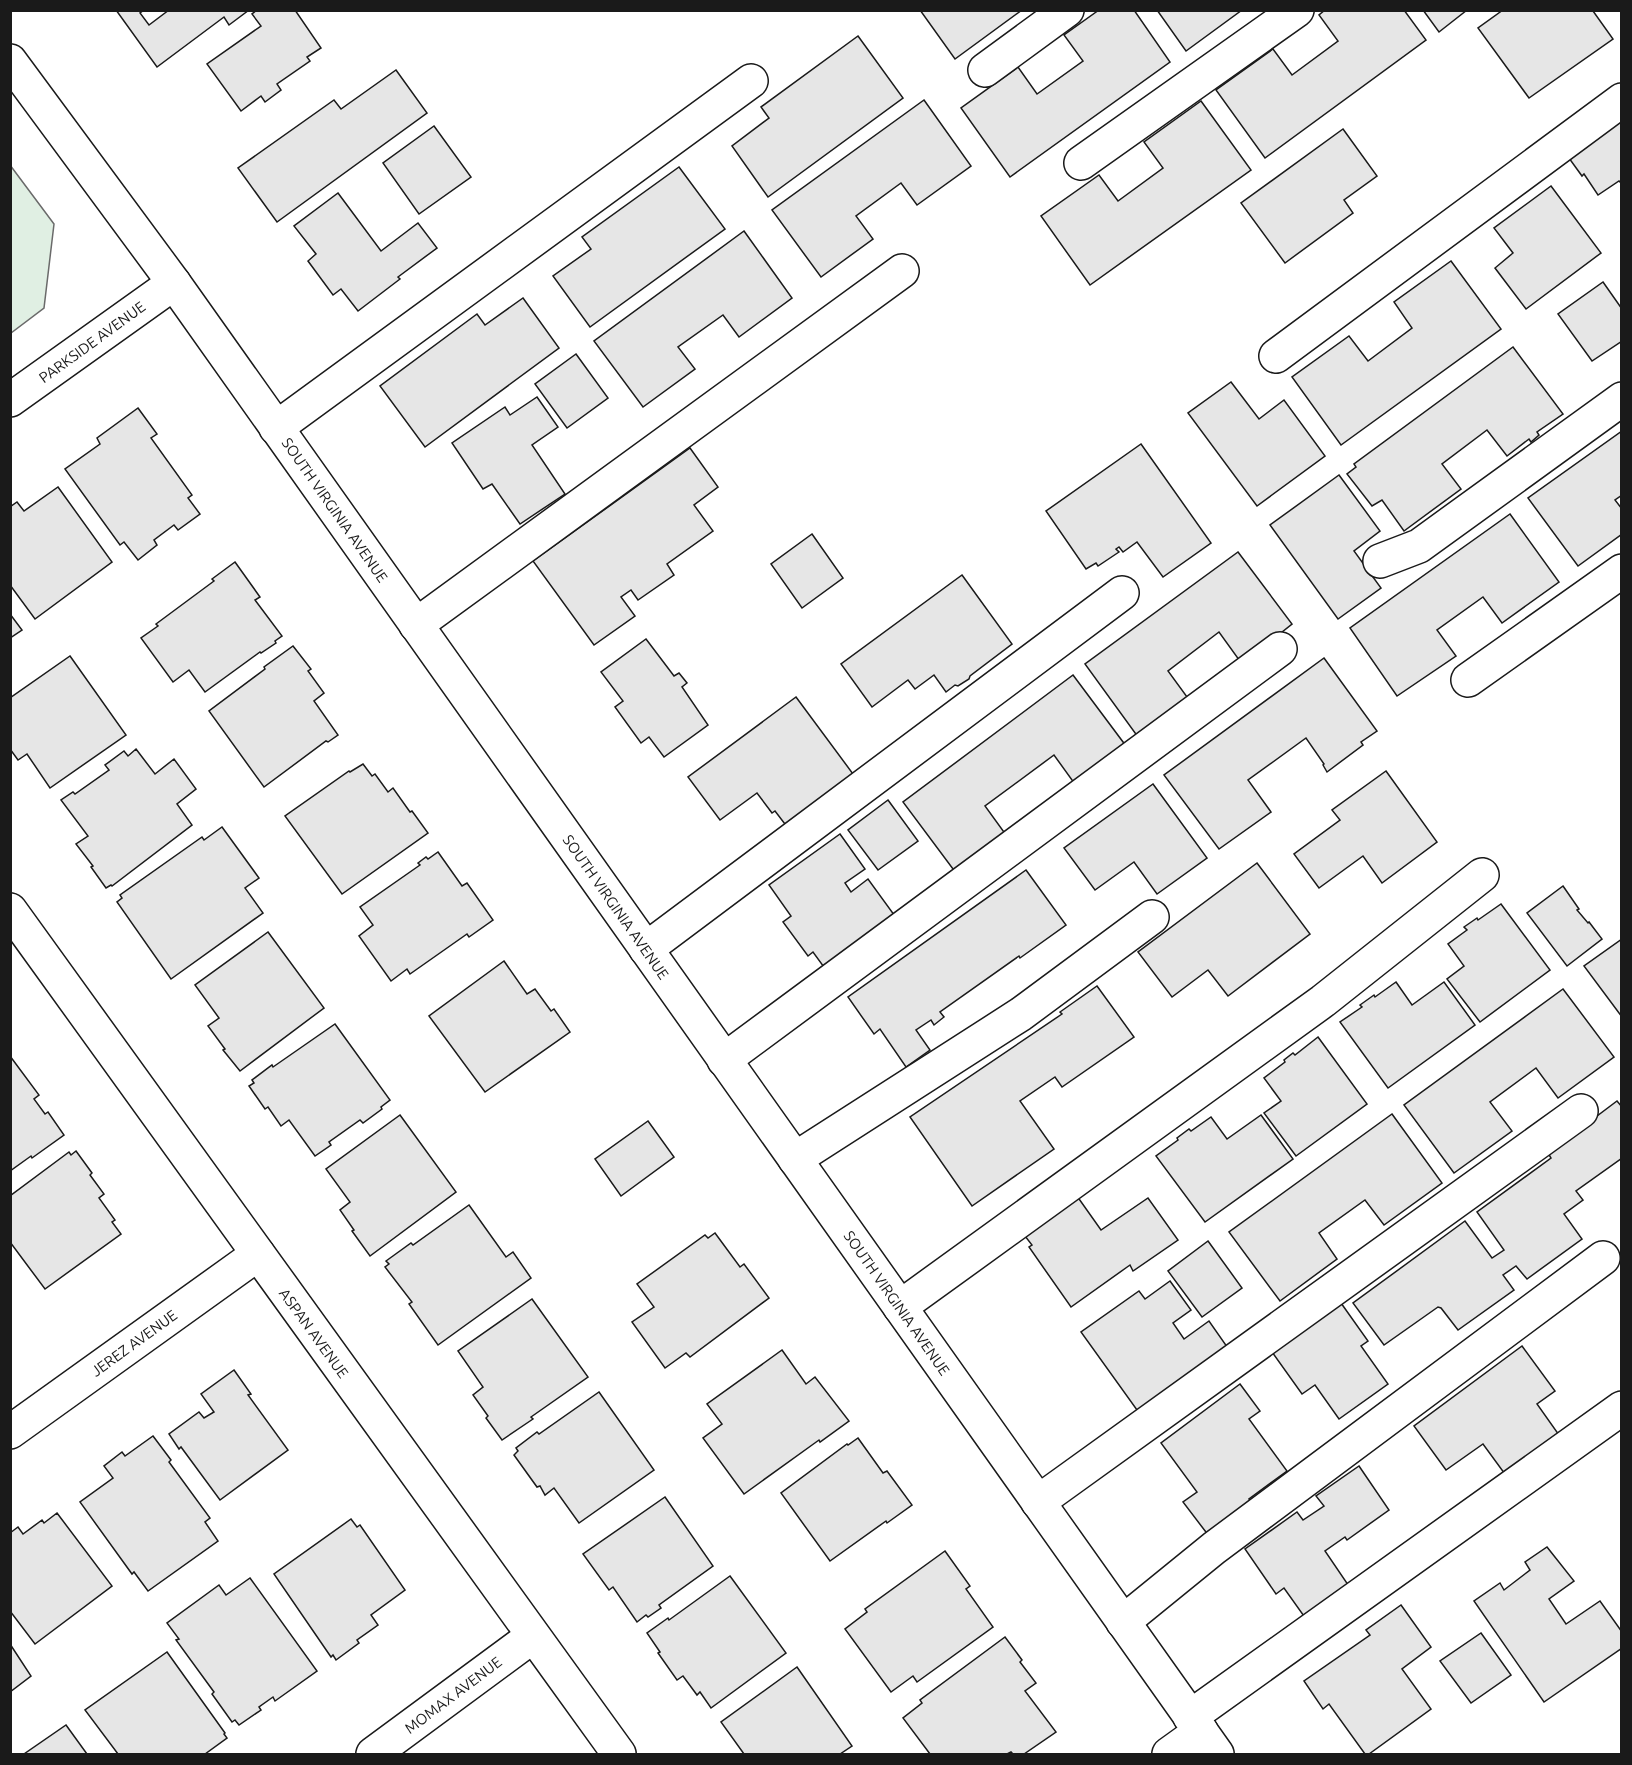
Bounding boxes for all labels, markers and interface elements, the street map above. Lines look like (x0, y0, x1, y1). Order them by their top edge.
street label: PARKSIDE AVENUE (36, 298, 148, 386)
street label: SOUTH VIRGINIA AVENUE (279, 435, 391, 585)
street label: SOUTH VIRGINIA AVENUE (560, 832, 672, 982)
street label: SOUTH VIRGINIA AVENUE (841, 1228, 953, 1378)
street label: ASPAN AVENUE (276, 1285, 352, 1381)
street label: JEREZ AVENUE (88, 1306, 180, 1380)
street label: MOMAX AVENUE (401, 1653, 505, 1737)

